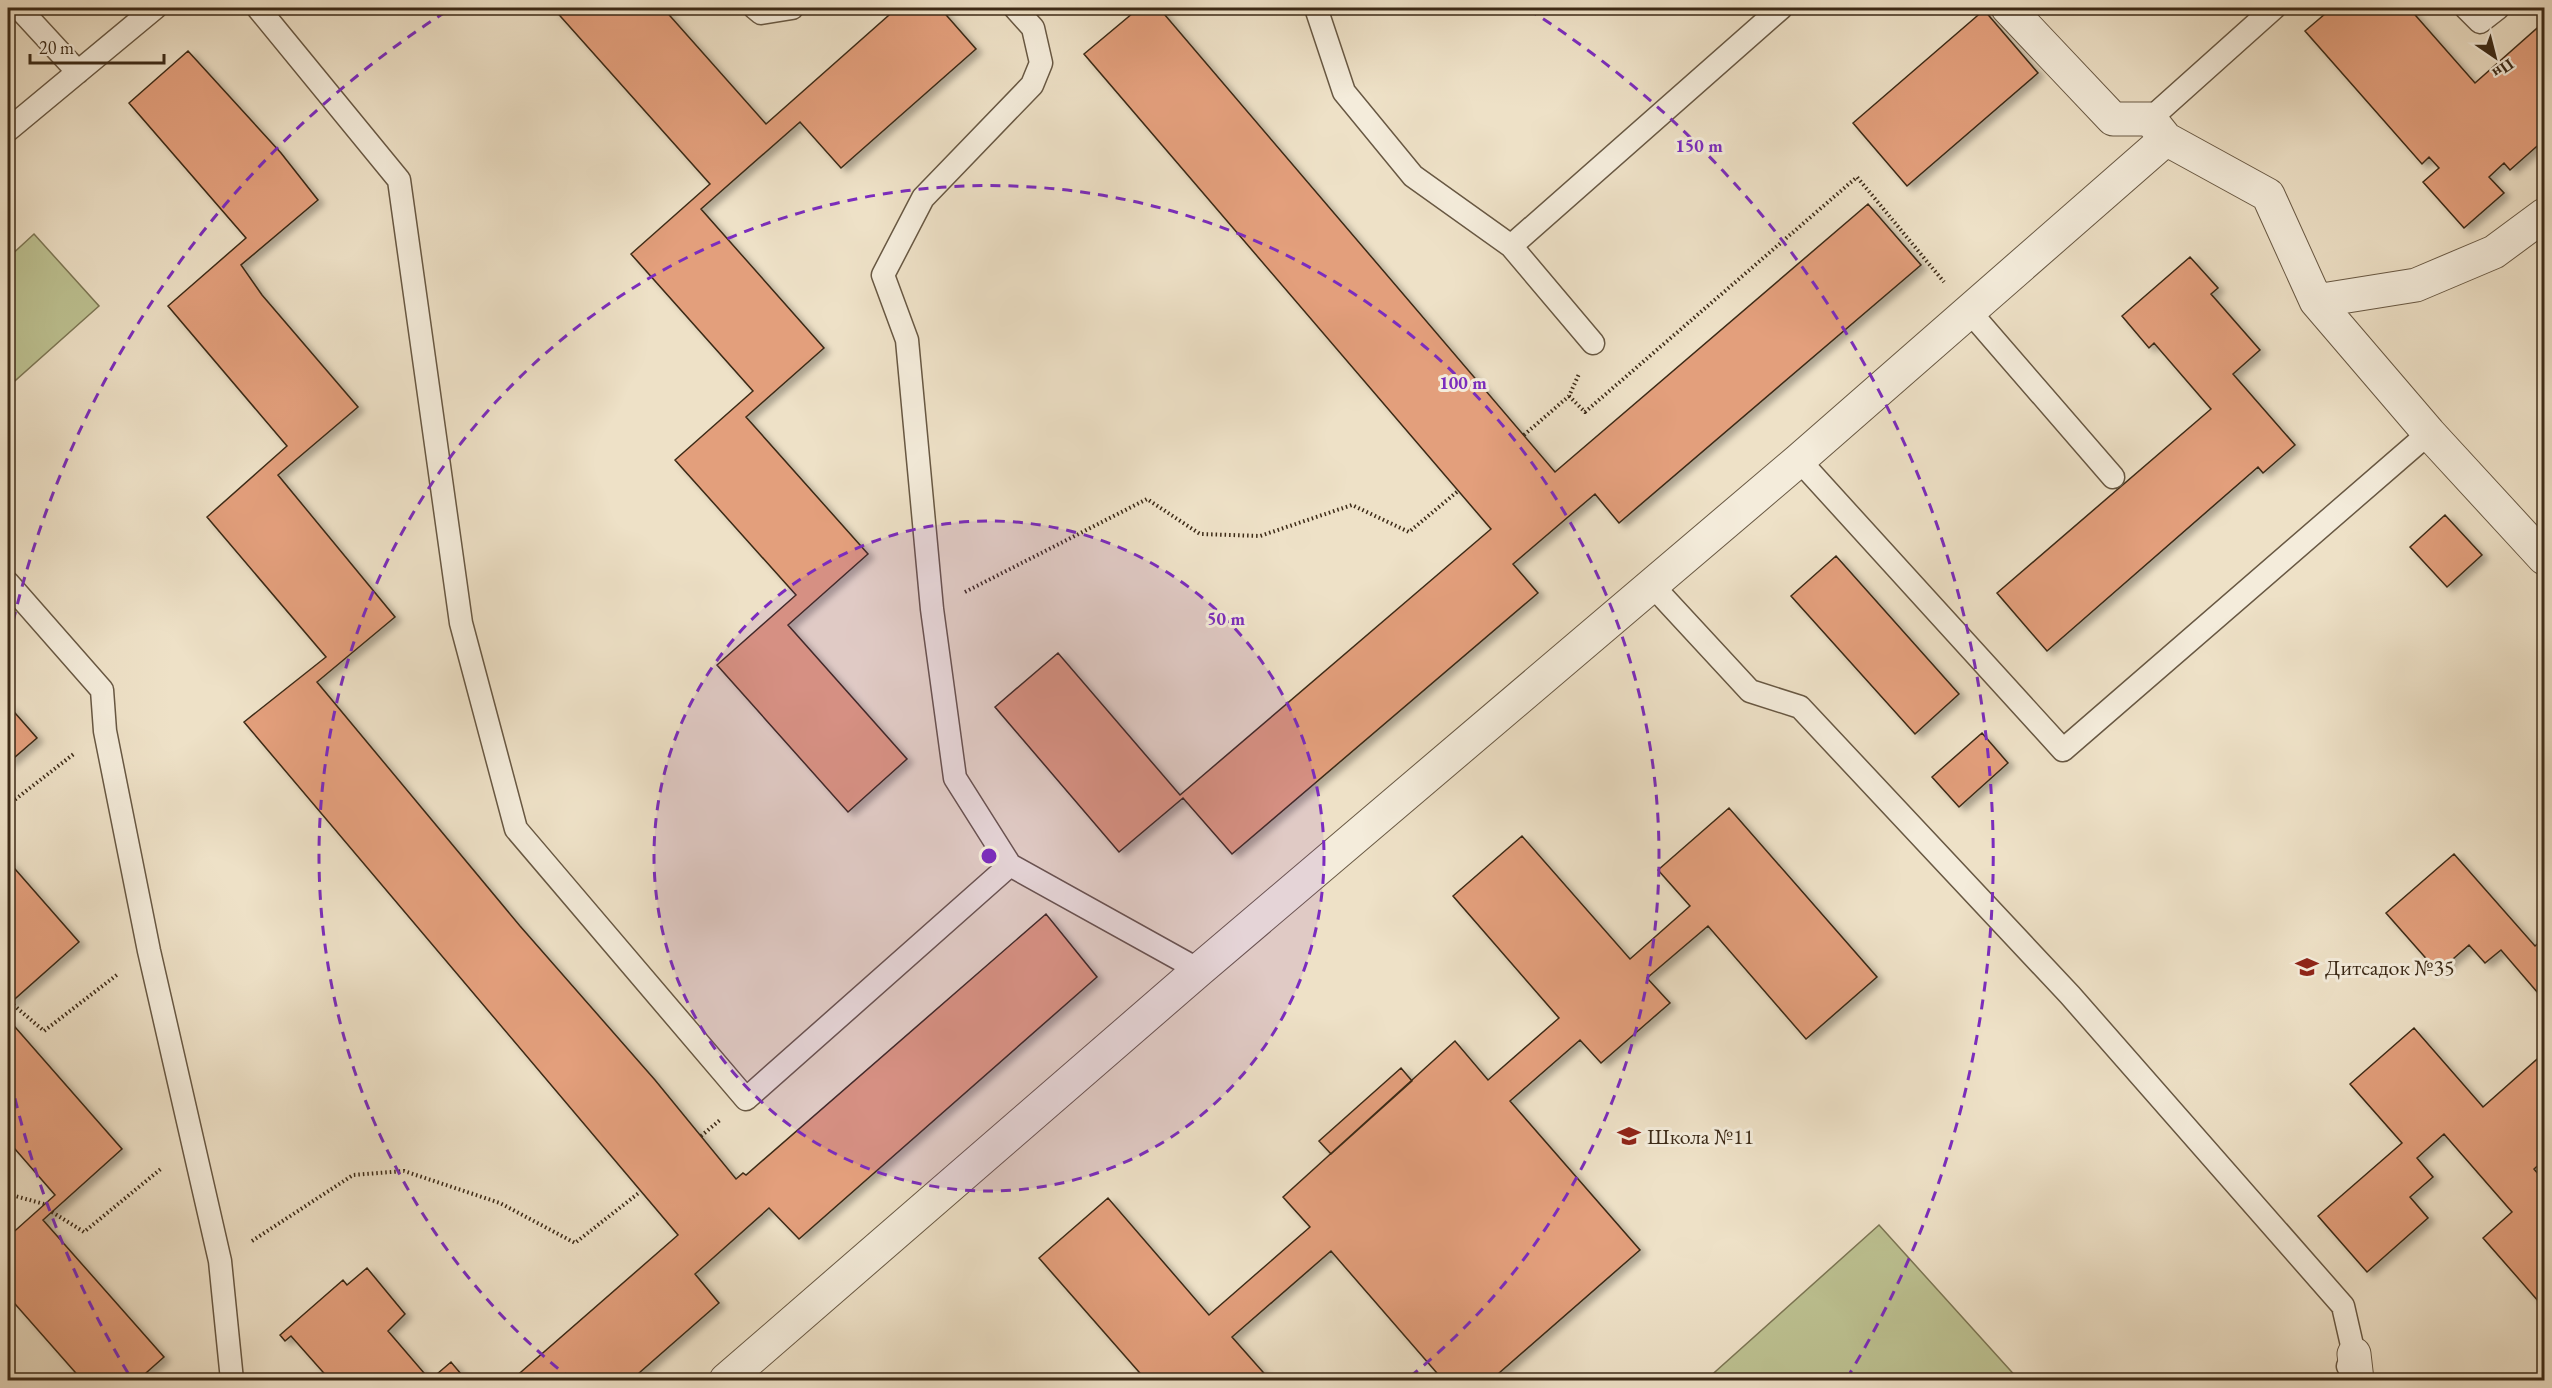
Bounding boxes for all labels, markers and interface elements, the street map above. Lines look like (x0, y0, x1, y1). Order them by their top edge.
scale bar (30, 27, 164, 65)
north arrow (2465, 27, 2525, 87)
text: 20 m (39, 36, 74, 59)
text: Пн (2488, 54, 2518, 84)
text: 150 m (1675, 134, 1723, 157)
text: 100 m (1439, 371, 1487, 394)
text: 50 m (1207, 607, 1245, 630)
centre of rings (979, 846, 999, 866)
place label: Дитсадок №35 (2325, 953, 2455, 982)
school or university icon: Дитсадок №35 (2294, 954, 2320, 980)
place label: Школа №11 (1647, 1122, 1754, 1151)
school or university icon: Школа №11 (1616, 1123, 1642, 1149)

